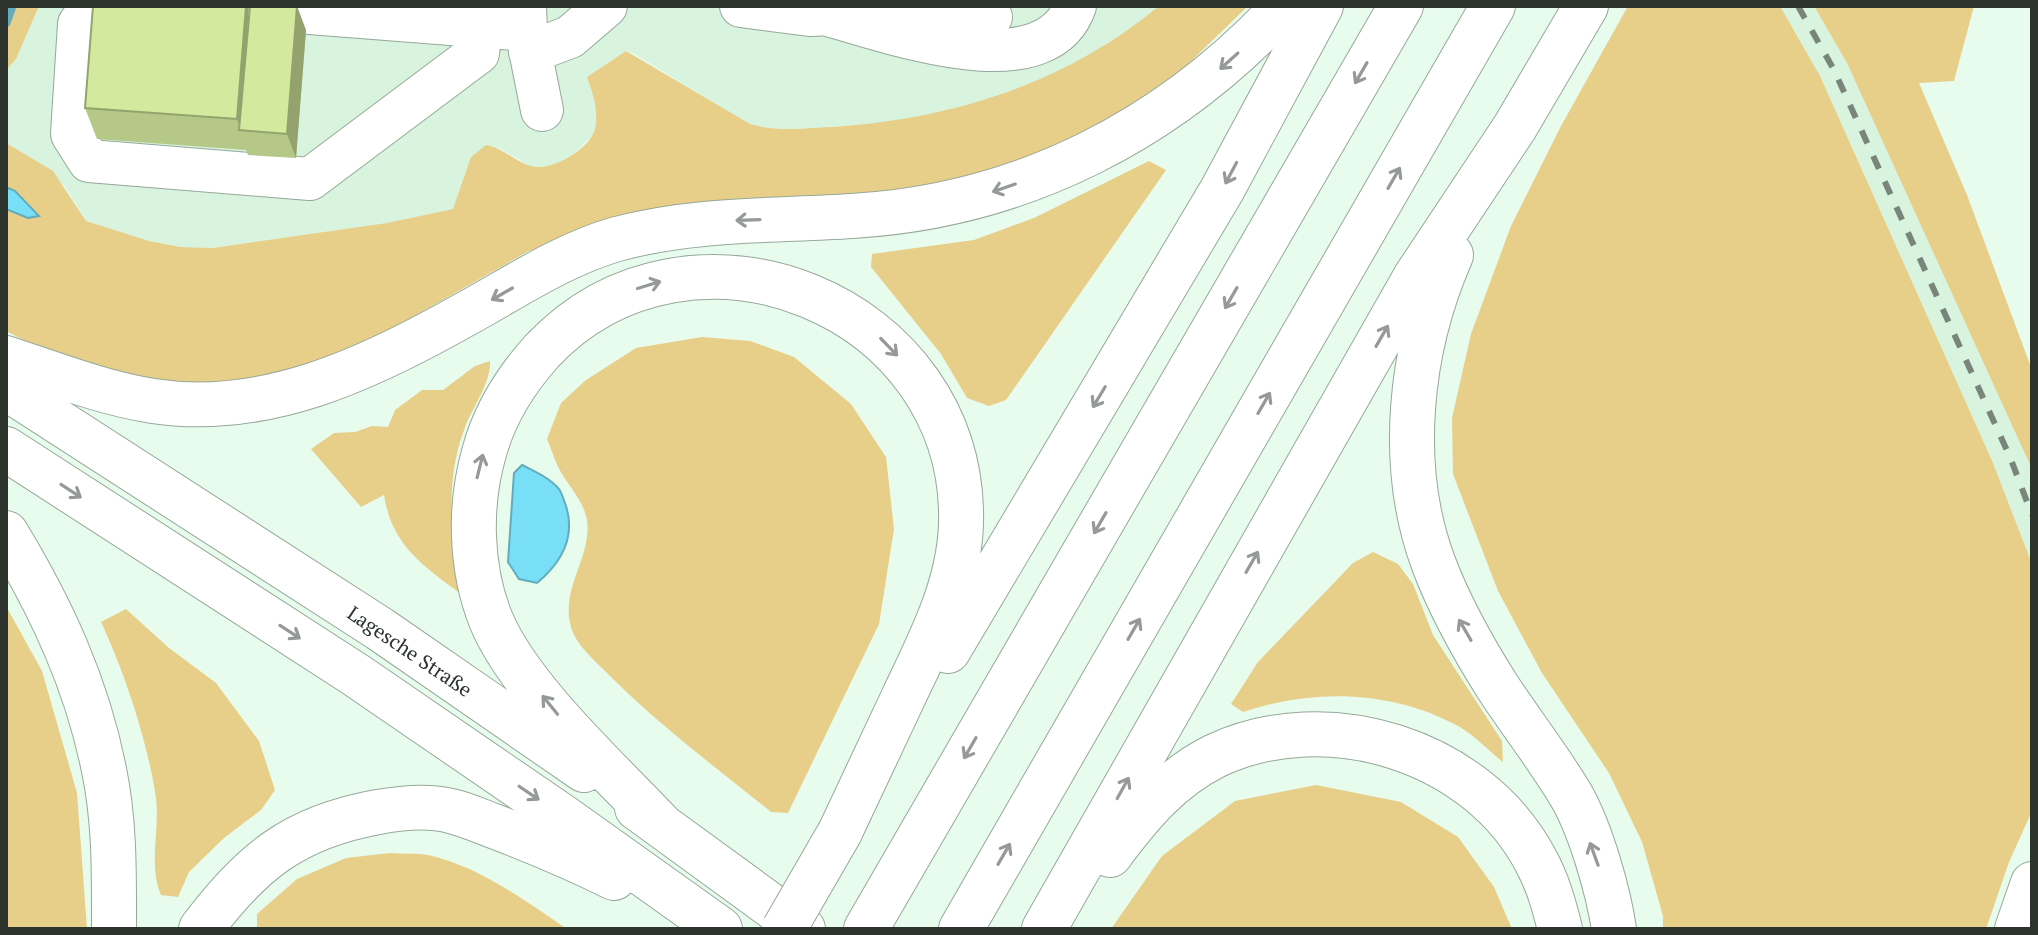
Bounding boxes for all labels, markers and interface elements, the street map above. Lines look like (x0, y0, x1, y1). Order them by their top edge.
one-way arrow (1219, 51, 1239, 69)
one-way arrow (1353, 61, 1368, 85)
one-way arrow (1223, 161, 1239, 185)
one-way arrow (1386, 167, 1402, 190)
one-way arrow (992, 181, 1017, 196)
one-way arrow (735, 212, 762, 227)
one-way arrow (635, 277, 661, 292)
one-way arrow (491, 286, 514, 302)
one-way arrow (1223, 286, 1239, 309)
one-way arrow (1375, 325, 1390, 349)
one-way arrow (879, 337, 898, 356)
one-way arrow (1091, 385, 1107, 408)
one-way arrow (1256, 392, 1272, 415)
one-way arrow (473, 454, 488, 480)
one-way arrow (60, 483, 82, 500)
one-way arrow (1092, 511, 1108, 534)
one-way arrow (1244, 551, 1260, 574)
street label: Lagesche Straße (342, 599, 478, 703)
one-way arrow (1127, 617, 1142, 641)
one-way arrow (1457, 618, 1472, 642)
one-way arrow (278, 625, 301, 641)
one-way arrow (541, 695, 559, 716)
one-way arrow (962, 736, 978, 759)
one-way arrow (1116, 776, 1131, 800)
one-way arrow (517, 785, 539, 801)
one-way arrow (1586, 842, 1600, 867)
one-way arrow (996, 843, 1012, 866)

